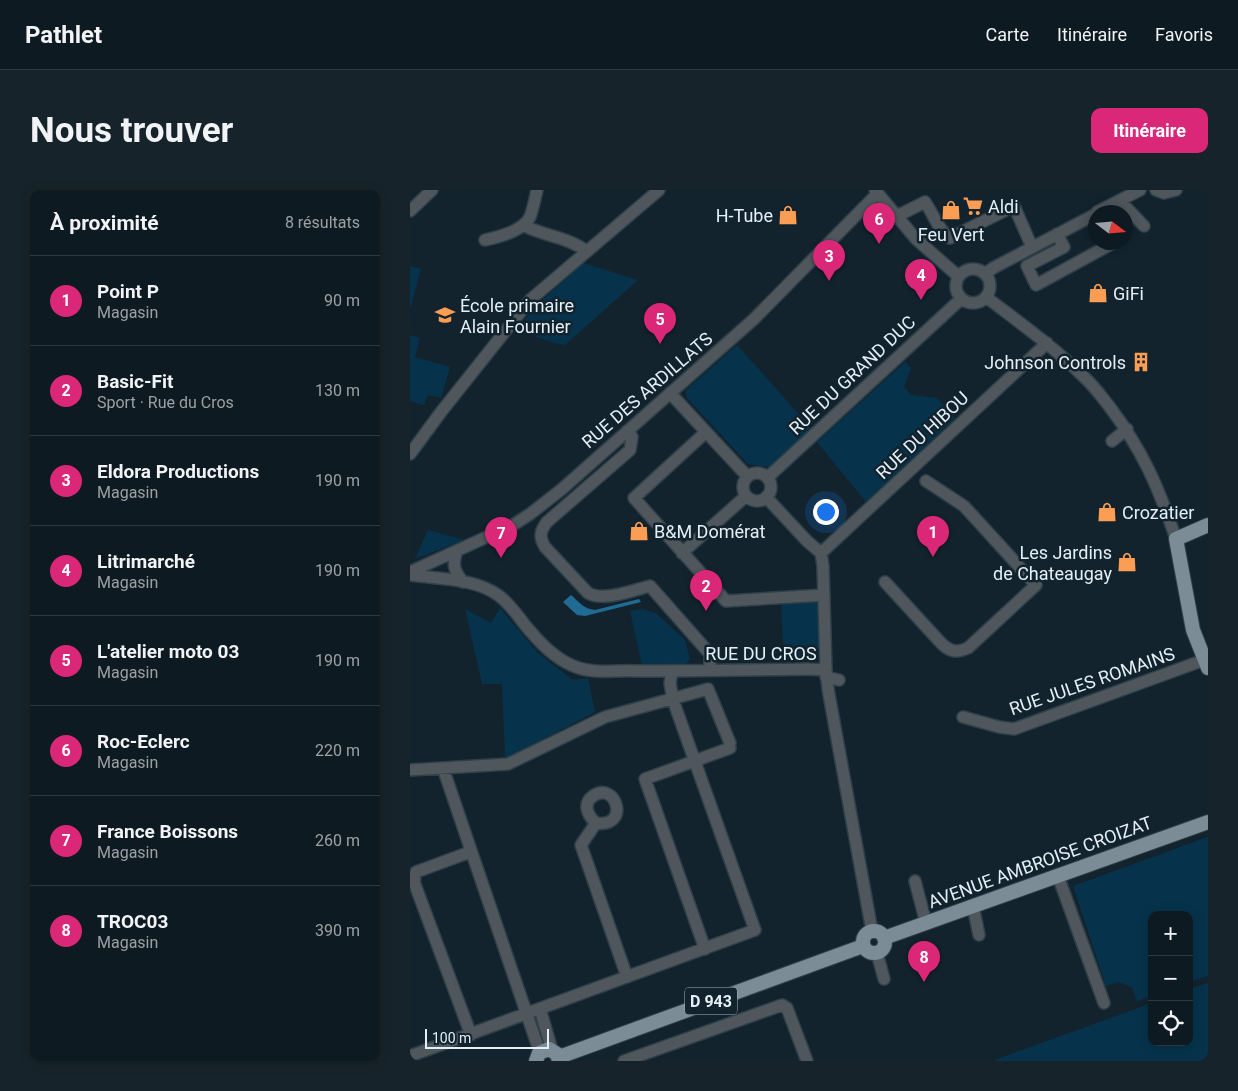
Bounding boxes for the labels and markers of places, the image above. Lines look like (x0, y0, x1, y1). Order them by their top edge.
supermarket icon: Aldi (962, 195, 984, 217)
place label: Aldi (988, 196, 1019, 217)
shop icon: Feu Vert (940, 199, 962, 221)
pin: 6 (863, 203, 895, 244)
shop icon: H-Tube (777, 204, 799, 226)
place label: H-Tube (716, 205, 773, 226)
place label: Feu Vert (918, 224, 984, 245)
pin: 3 (813, 240, 845, 281)
pin: 4 (905, 259, 937, 300)
shop icon: GiFi (1087, 282, 1109, 304)
place label: GiFi (1113, 283, 1144, 304)
place label: École primaire Alain Fournier (460, 295, 574, 337)
pin: 5 (644, 303, 676, 344)
school or university icon: École primaire Alain Fournier (434, 304, 456, 326)
building icon: Johnson Controls (1130, 351, 1152, 373)
place label: Johnson Controls (984, 352, 1126, 373)
shop icon: Crozatier (1096, 501, 1118, 523)
place label: Crozatier (1122, 502, 1194, 523)
pin: 1 (917, 516, 949, 557)
pin: 7 (485, 517, 517, 558)
shop icon: B&M Domérat (628, 520, 650, 542)
place label: B&M Domérat (654, 521, 766, 542)
place label: Les Jardins de Chateaugay (993, 542, 1112, 584)
shop icon: Les Jardins de Chateaugay (1116, 551, 1138, 573)
pin: 2 (690, 570, 722, 611)
pin: 8 (908, 941, 940, 982)

